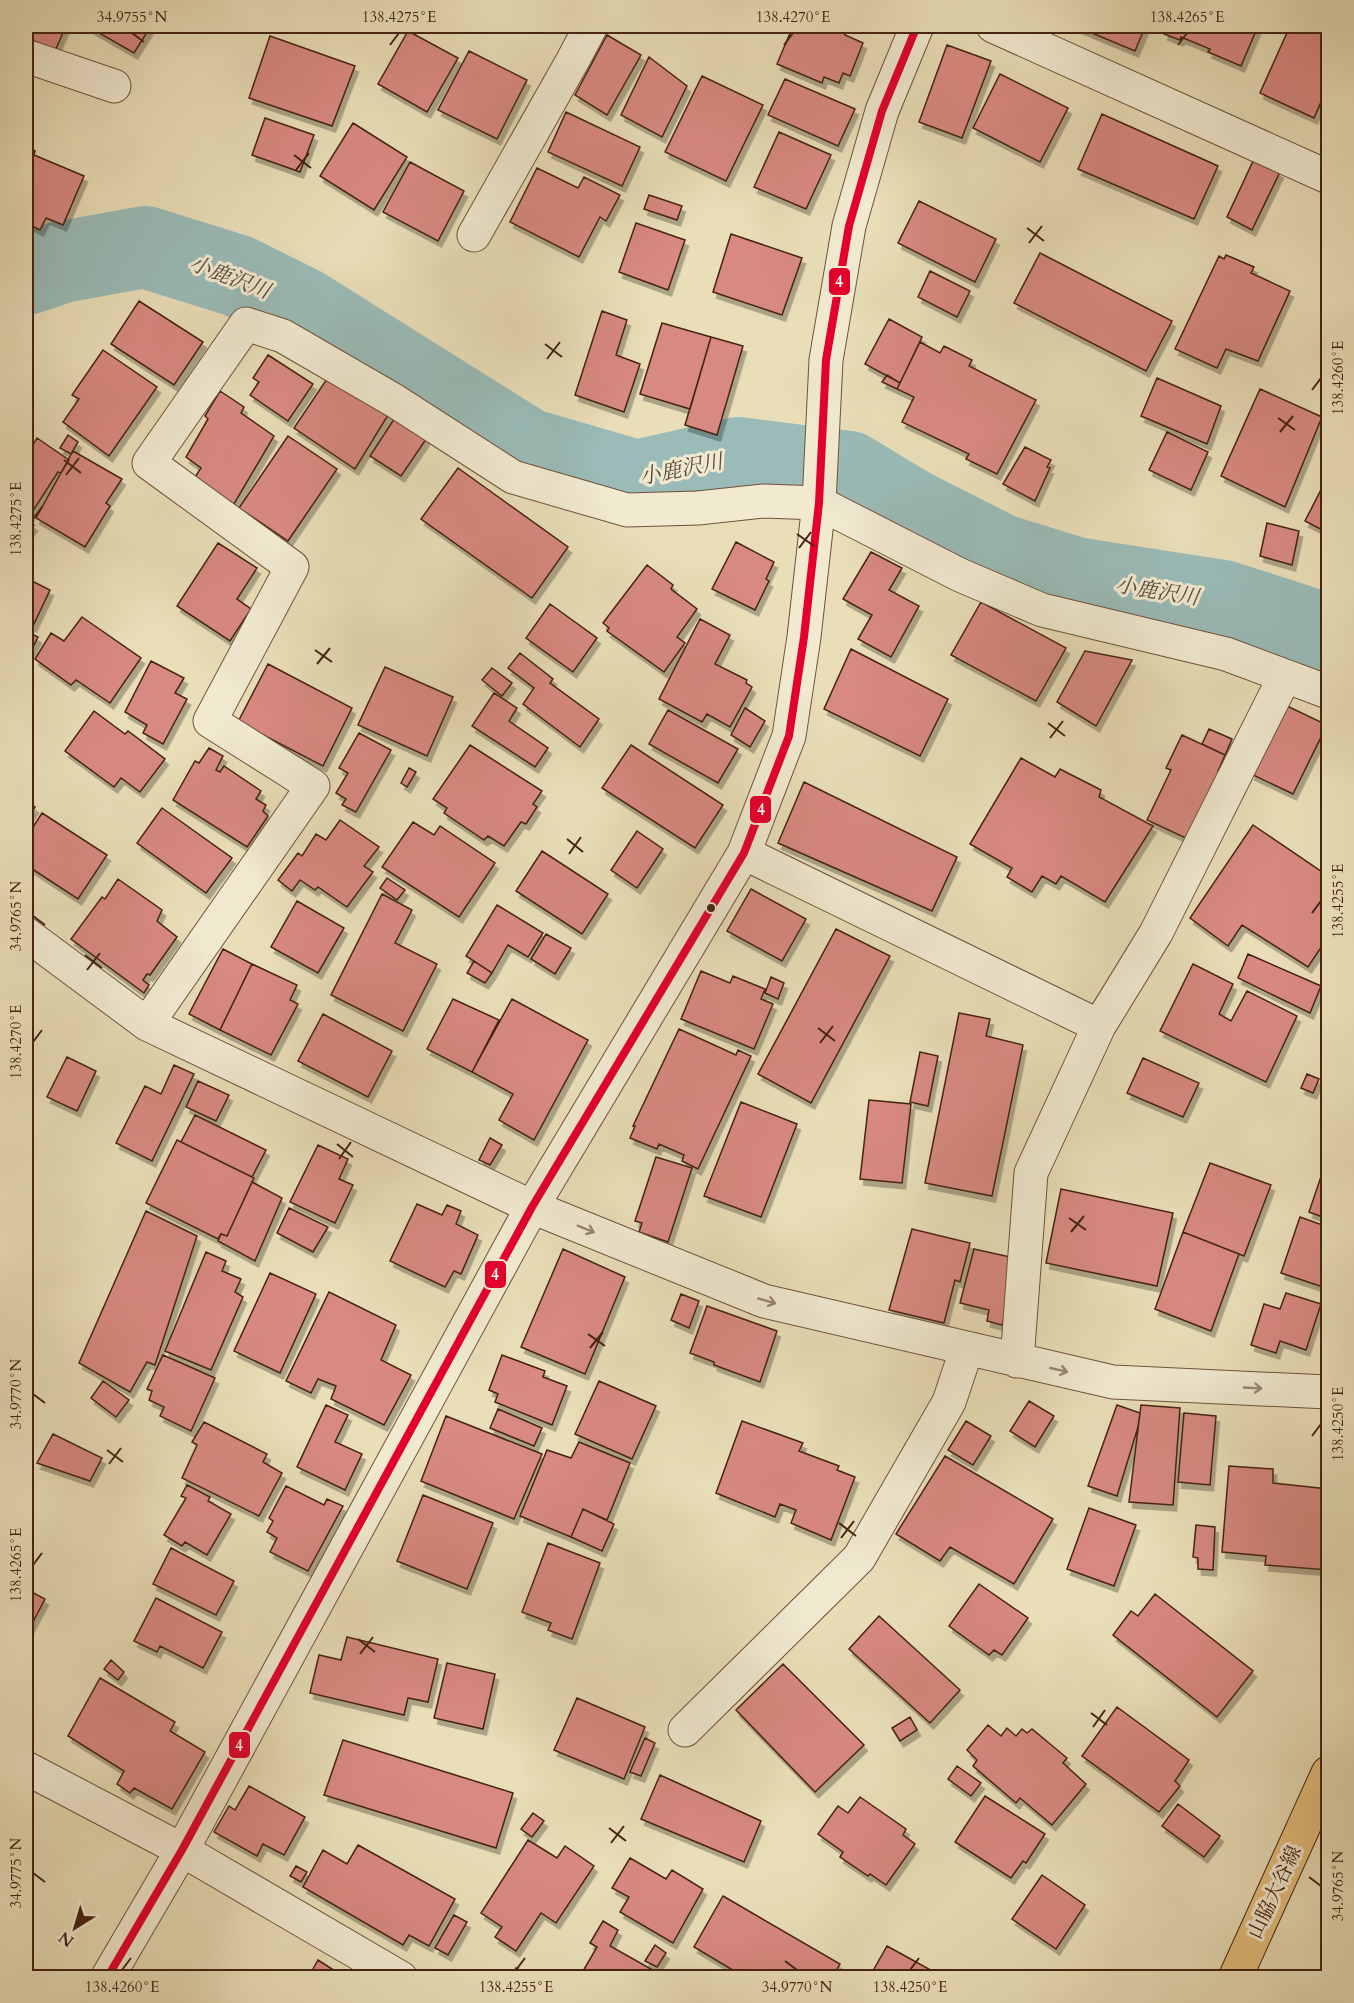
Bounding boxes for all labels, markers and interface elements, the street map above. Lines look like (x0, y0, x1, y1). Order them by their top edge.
text: 34.9755°N (97, 7, 167, 27)
text: 138.4275°E (362, 7, 436, 27)
text: 138.4270°E (756, 7, 830, 27)
text: 138.4265°E (1150, 7, 1224, 27)
water label: 小鹿沢川 (185, 249, 276, 307)
line badge: 4 (828, 267, 851, 296)
text: 4 (835, 271, 843, 293)
text: 138.4260°E (1328, 341, 1348, 415)
water label: 小鹿沢川 (637, 447, 727, 492)
text: 138.4275°E (6, 482, 26, 556)
water label: 小鹿沢川 (1113, 571, 1203, 613)
line badge: 4 (749, 795, 772, 824)
text: 4 (757, 799, 765, 821)
text: 138.4255°E (1328, 864, 1348, 938)
text: 34.9765°N (6, 881, 26, 951)
unlabelled marker (705, 902, 717, 914)
text: 138.4270°E (6, 1005, 26, 1079)
one-way arrow (576, 1224, 595, 1235)
line badge: 4 (484, 1260, 507, 1289)
text: 4 (491, 1264, 499, 1286)
one-way arrow (757, 1296, 776, 1307)
text: 34.9770°N (6, 1359, 26, 1429)
one-way arrow (1049, 1365, 1068, 1376)
one-way arrow (1242, 1383, 1262, 1394)
text: 138.4250°E (1328, 1387, 1348, 1461)
text: 138.4265°E (6, 1528, 26, 1602)
line badge: 4 (228, 1731, 251, 1759)
text: 4 (235, 1735, 243, 1757)
text: 34.9775°N (6, 1838, 26, 1908)
street label: 山脇大谷線 (1241, 1841, 1308, 1943)
text: 34.9765°N (1328, 1851, 1348, 1921)
north arrow (45, 1898, 105, 1958)
text: N (54, 1926, 79, 1952)
text: 138.4260°E (85, 1977, 159, 1997)
text: 138.4255°E (479, 1977, 553, 1997)
text: 34.9770°N (762, 1977, 832, 1997)
text: 138.4250°E (873, 1977, 947, 1997)

